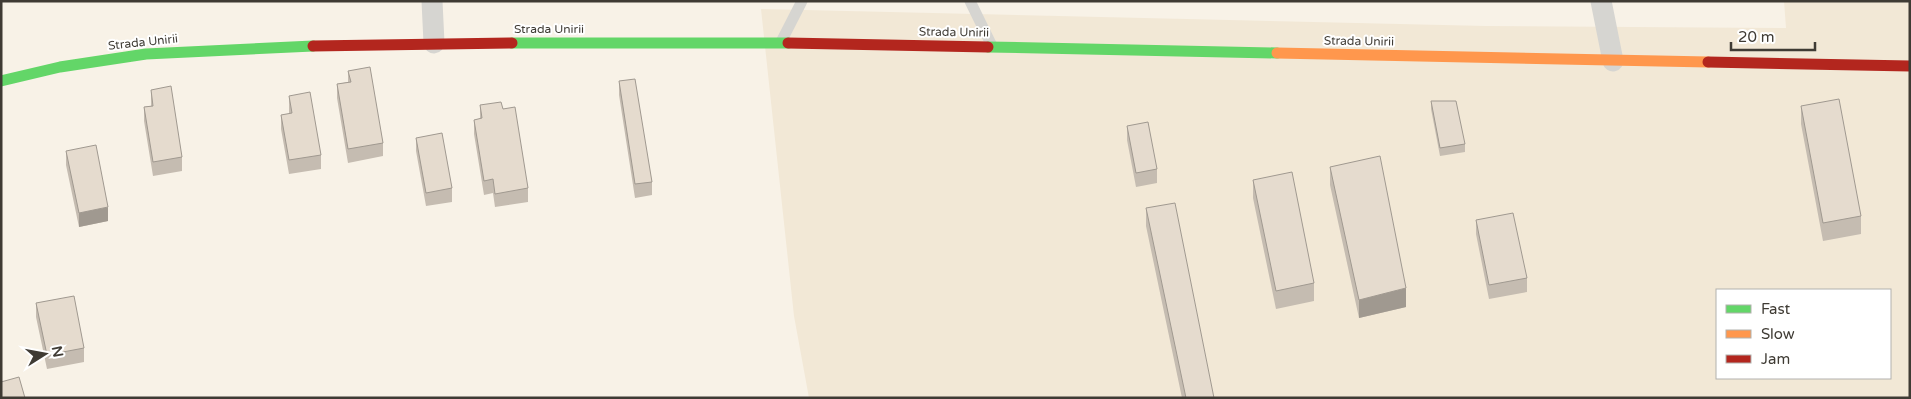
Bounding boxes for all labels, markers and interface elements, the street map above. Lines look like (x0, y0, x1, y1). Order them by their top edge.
scale bar (1731, 20, 1815, 52)
street label: Strada Unirii (514, 22, 584, 36)
street label: Strada Unirii (919, 24, 989, 40)
text: 20 m (1738, 28, 1775, 46)
street label: Strada Unirii (107, 31, 179, 53)
street label: Strada Unirii (1324, 33, 1394, 49)
legend (1716, 289, 1891, 379)
text: Fast (1761, 300, 1791, 318)
text: Slow (1761, 325, 1795, 343)
north arrow (20, 329, 70, 379)
text: N (48, 344, 67, 359)
text: Jam (1761, 350, 1790, 368)

